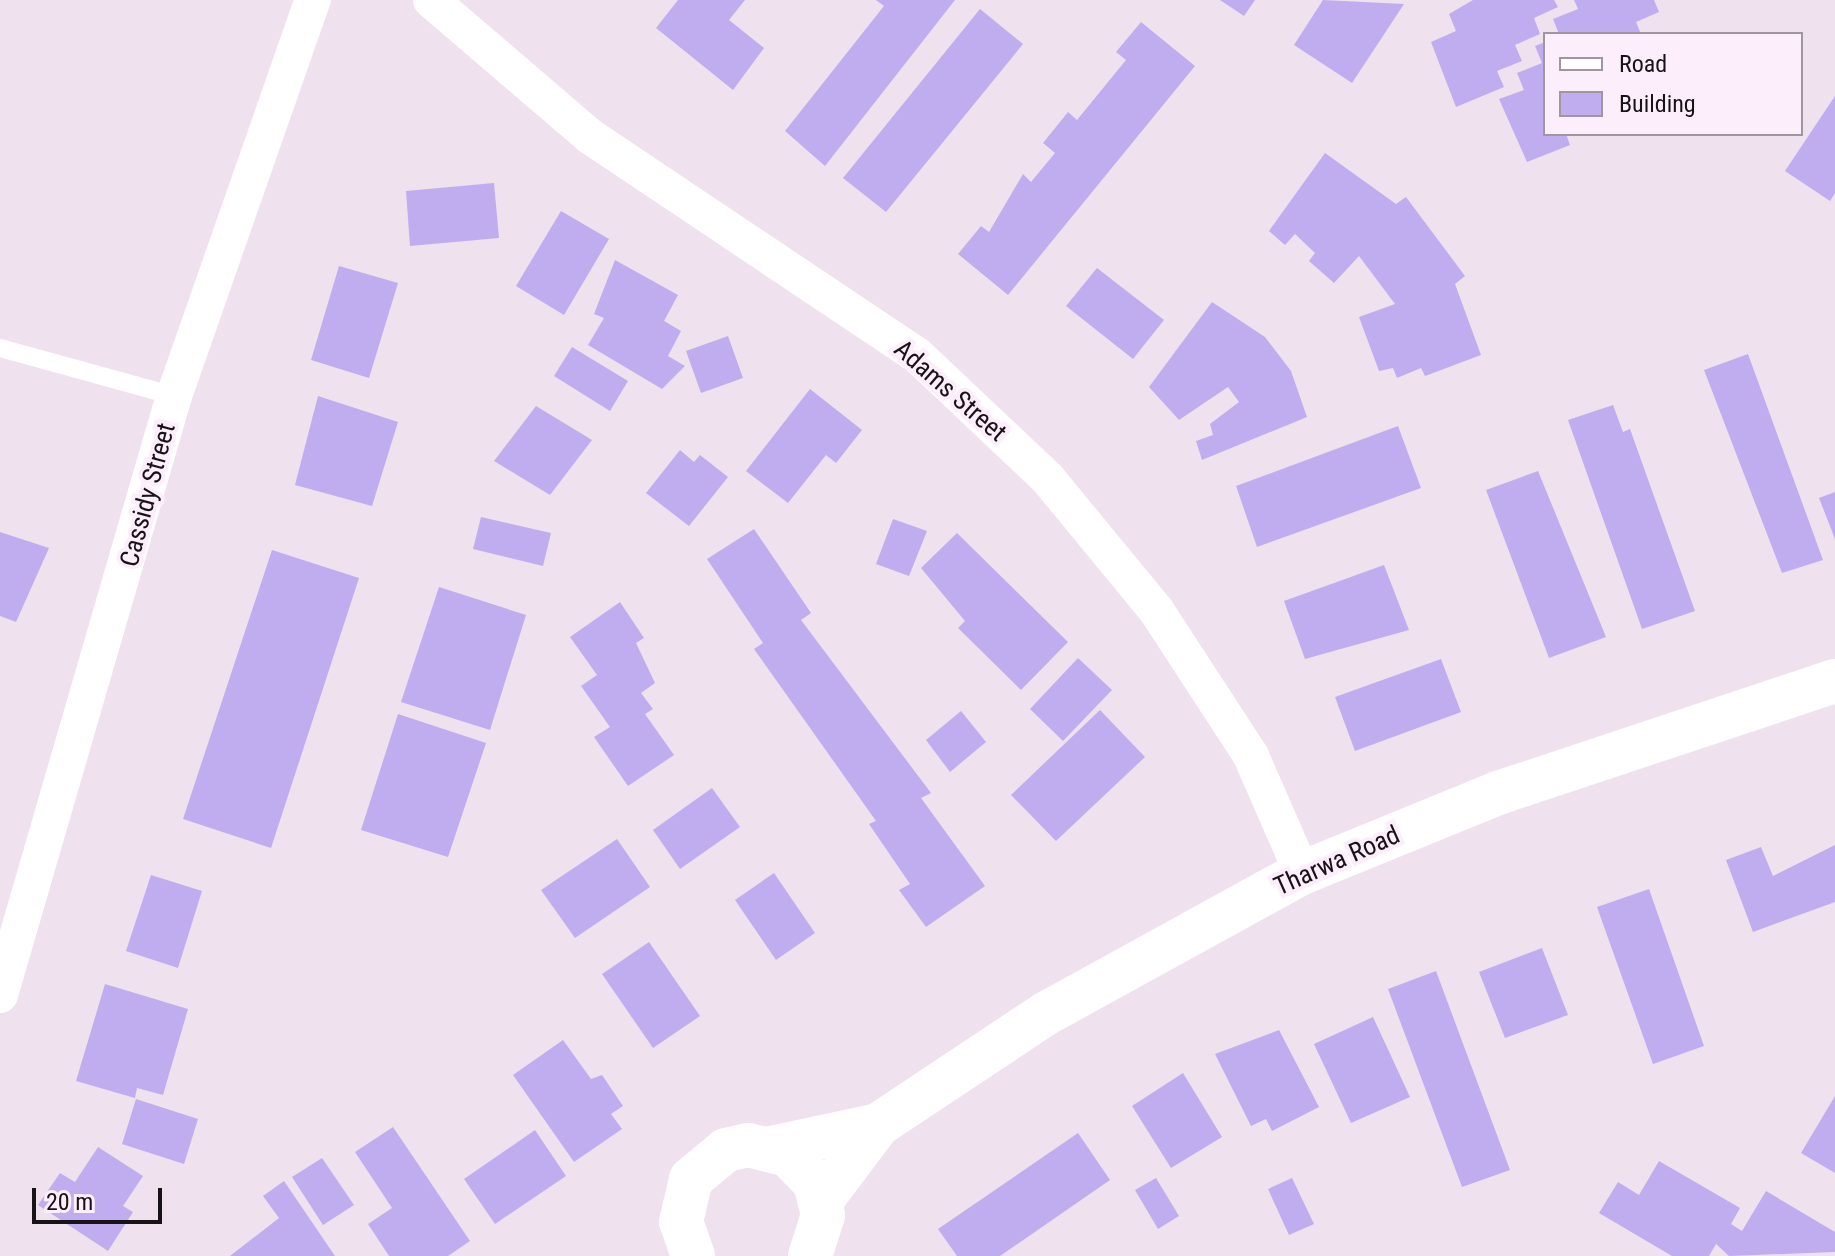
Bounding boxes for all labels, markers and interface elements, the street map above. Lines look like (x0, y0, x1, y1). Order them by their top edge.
legend (1543, 32, 1803, 136)
text: Road (1619, 50, 1667, 78)
text: Building (1619, 90, 1696, 118)
street label: Adams Street (887, 334, 1013, 448)
street label: Cassidy Street (114, 420, 182, 570)
street label: Tharwa Road (1269, 819, 1405, 903)
scale bar (36, 1172, 166, 1222)
text: 20 m (46, 1188, 93, 1216)

